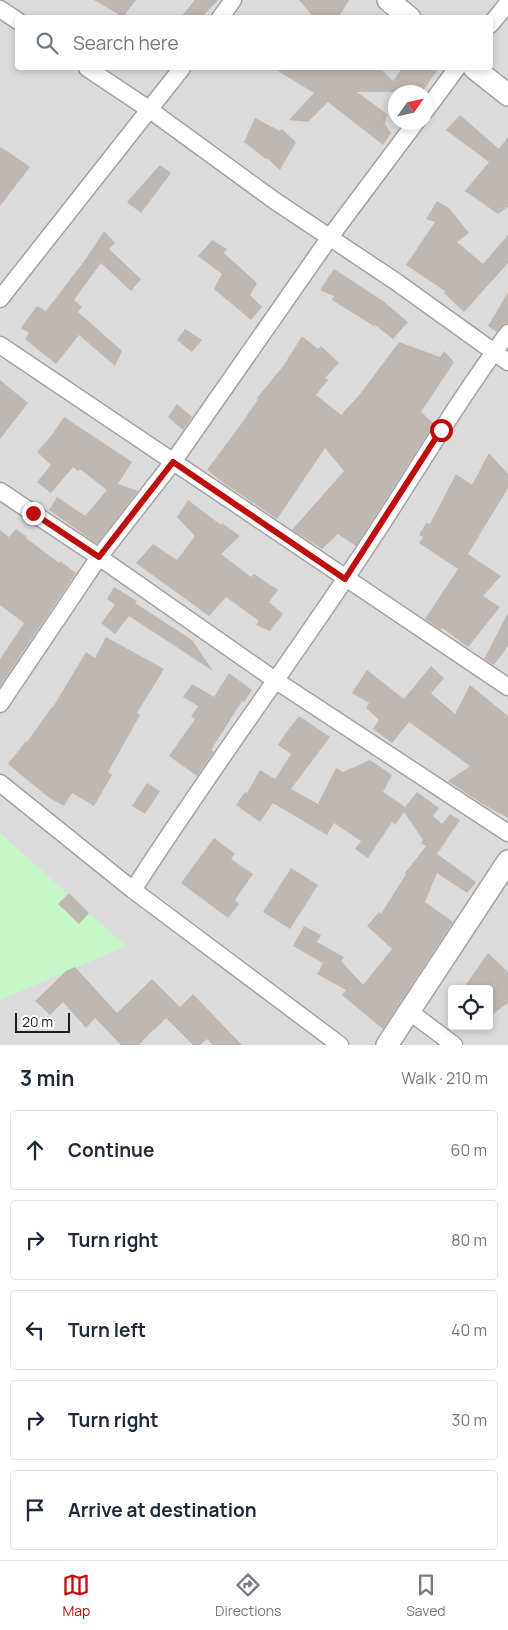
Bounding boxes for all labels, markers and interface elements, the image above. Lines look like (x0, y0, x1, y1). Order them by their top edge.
search box (15, 15, 493, 70)
icon: search (33, 29, 61, 57)
text: Search here (73, 30, 179, 56)
north arrow (388, 85, 433, 130)
route start (430, 419, 453, 442)
route end (22, 502, 45, 525)
map controls (448, 985, 493, 1030)
button: locate (448, 985, 493, 1030)
scale bar (15, 1010, 70, 1033)
text: 20 m (22, 1012, 53, 1031)
text: 3 min (20, 1064, 74, 1092)
text: Walk · 210 m (401, 1067, 488, 1089)
icon: ahead (21, 1136, 49, 1164)
text: Continue (68, 1137, 154, 1163)
text: 60 m (451, 1139, 487, 1161)
icon: right (21, 1226, 49, 1254)
text: Turn right (68, 1227, 158, 1253)
text: 80 m (451, 1229, 487, 1251)
icon: left (21, 1316, 49, 1344)
text: Turn left (68, 1317, 146, 1343)
text: 40 m (451, 1319, 487, 1341)
icon: right (21, 1406, 49, 1434)
text: Turn right (68, 1407, 158, 1433)
text: 30 m (452, 1409, 487, 1431)
icon: arrive (21, 1496, 49, 1524)
text: Arrive at destination (68, 1497, 257, 1523)
tab: Map (62, 1571, 90, 1620)
tab: Directions (215, 1571, 281, 1620)
tab: Saved (406, 1571, 446, 1620)

